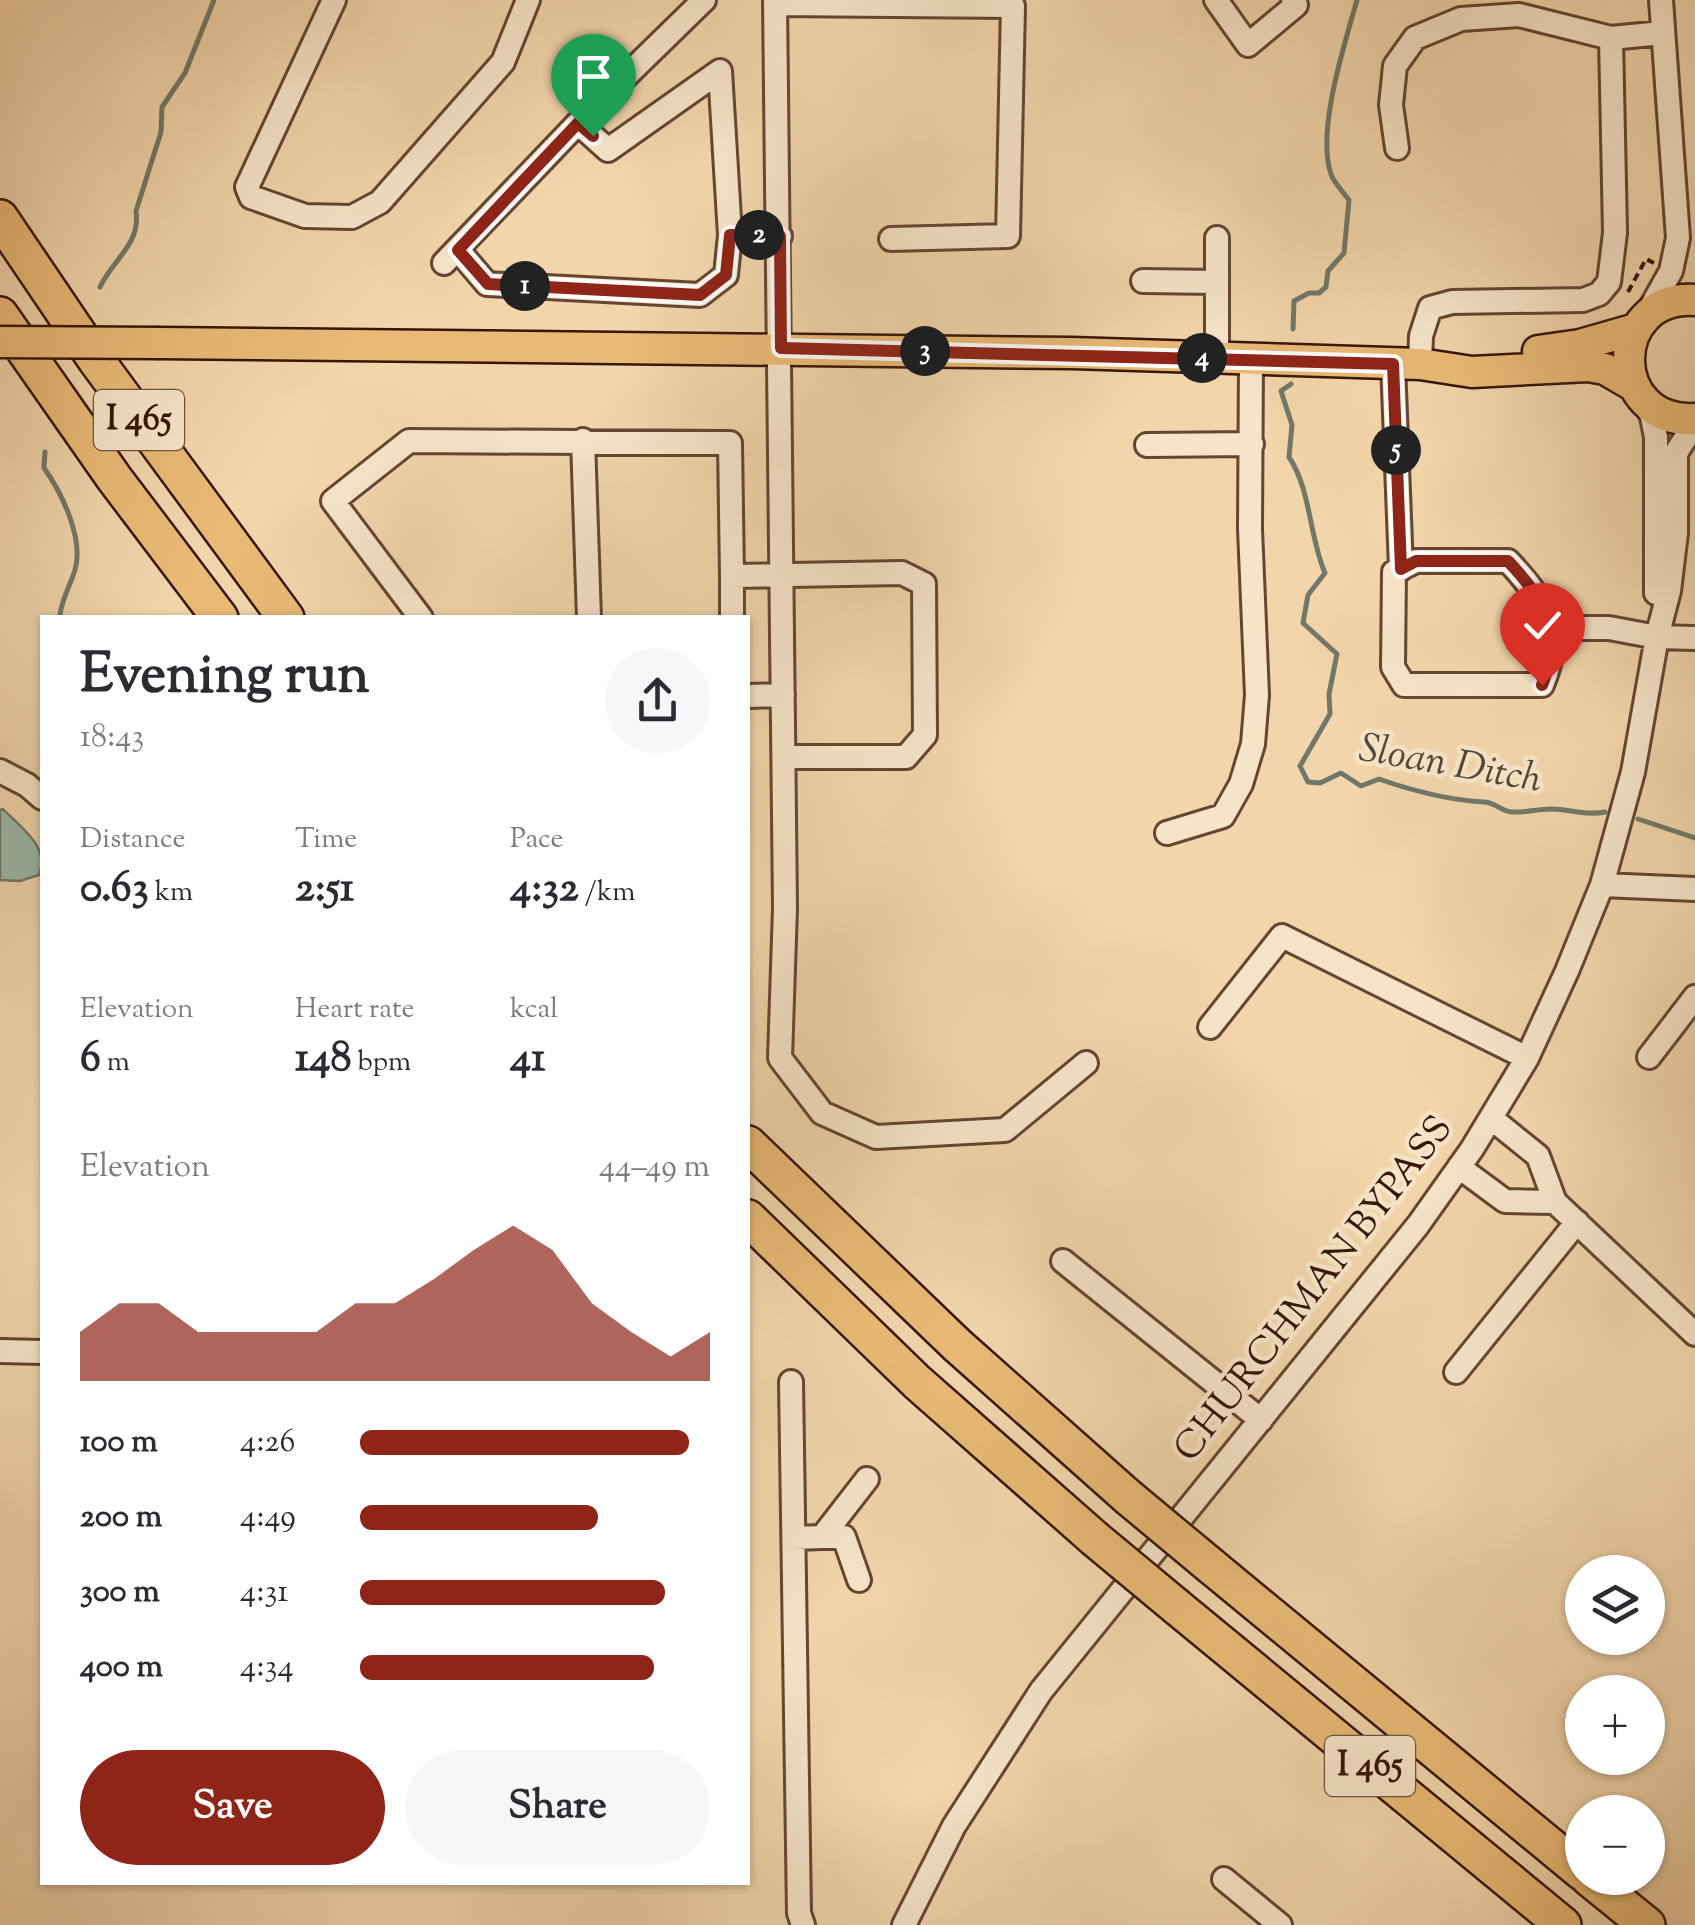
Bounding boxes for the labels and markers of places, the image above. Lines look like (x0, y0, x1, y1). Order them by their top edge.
pin (551, 34, 636, 137)
pin: 2 (734, 210, 784, 260)
pin: 1 (500, 261, 550, 311)
pin: 3 (900, 326, 950, 376)
pin: 4 (1177, 333, 1227, 383)
pin: 5 (1371, 425, 1421, 475)
pin (1500, 583, 1585, 686)

